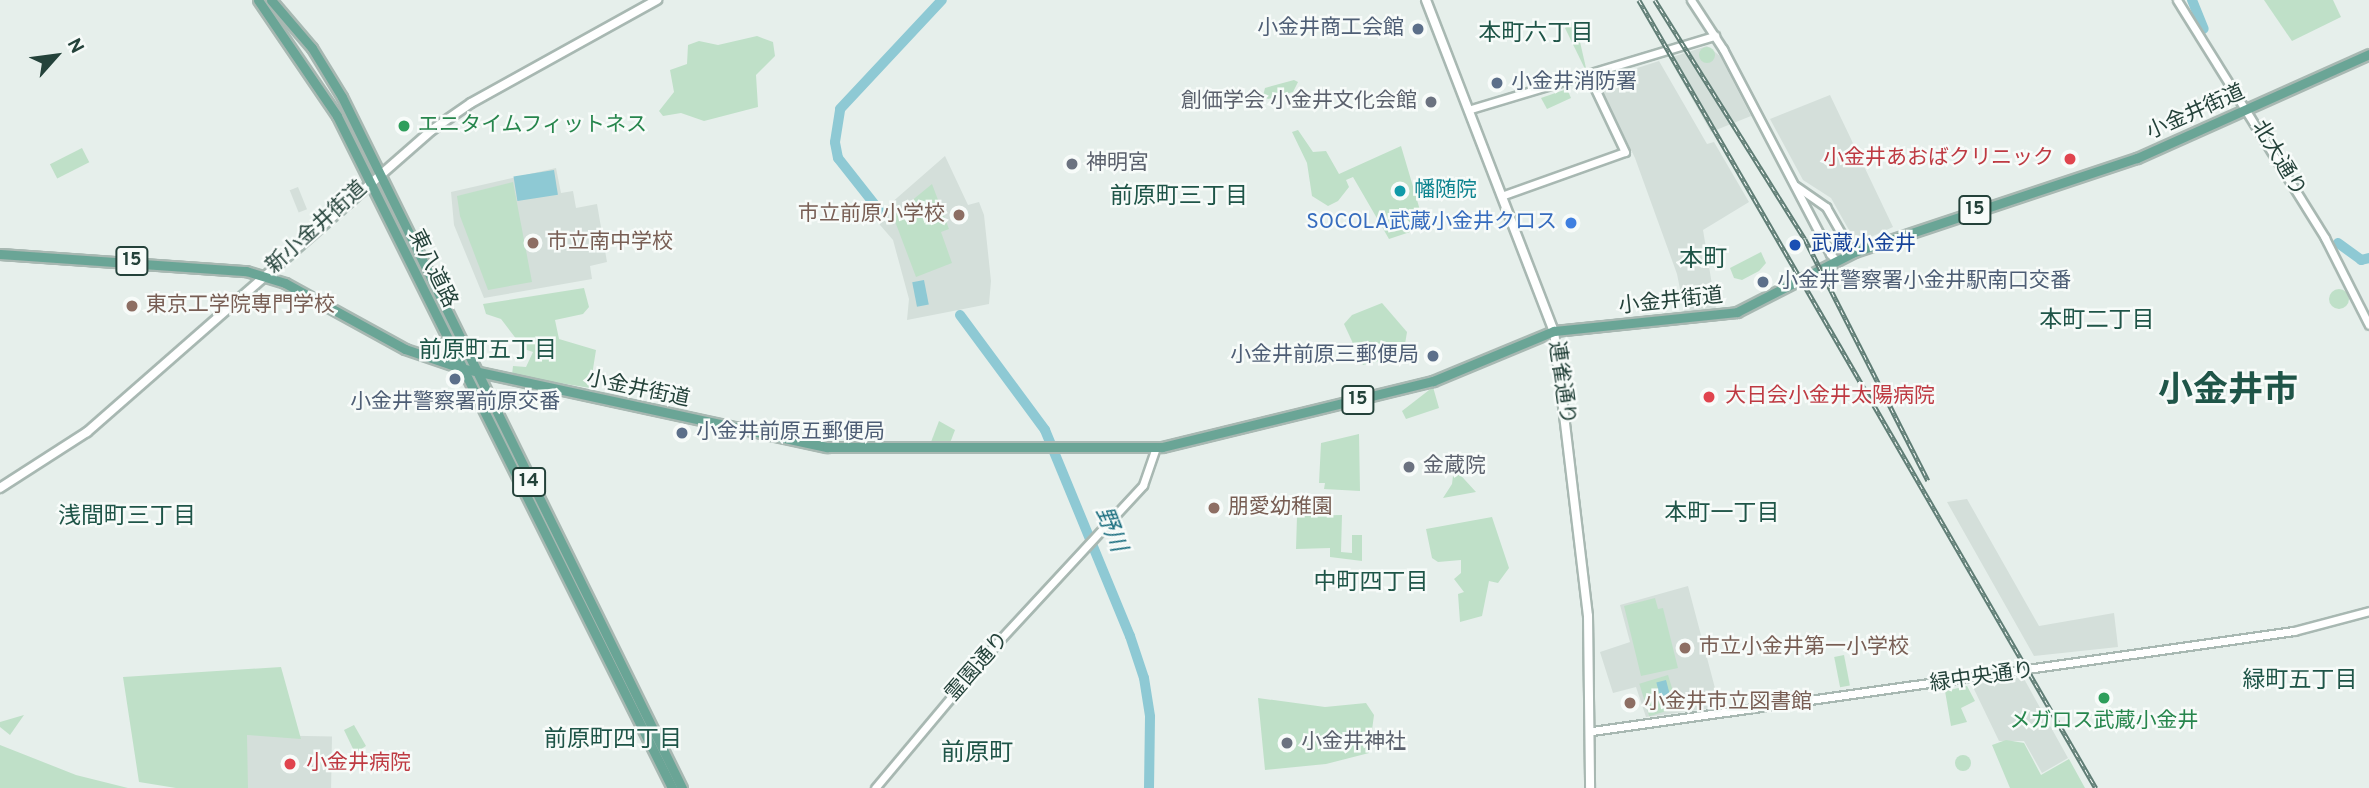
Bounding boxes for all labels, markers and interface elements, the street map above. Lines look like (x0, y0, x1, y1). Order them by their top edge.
place label: 小金井商工会館 (1257, 16, 1404, 42)
north arrow (21, 21, 91, 91)
marker: 小金井商工会館 (1410, 21, 1426, 37)
district label: 本町六丁目 (1479, 21, 1593, 49)
text: N (61, 34, 88, 58)
place label: 小金井消防署 (1511, 70, 1637, 96)
marker: 小金井消防署 (1489, 75, 1505, 91)
street label: 小金井街道 (2143, 80, 2249, 146)
place label: 創価学会 小金井文化会館 (1181, 89, 1417, 115)
marker: 創価学会 小金井文化会館 (1423, 94, 1439, 110)
place label: エニタイムフィットネス (418, 113, 649, 139)
street label: 北大通り (2246, 117, 2310, 201)
marker: エニタイムフィットネス (396, 118, 412, 134)
place label: 小金井あおばクリニック (1823, 146, 2054, 172)
marker: 小金井あおばクリニック (2060, 149, 2080, 169)
place label: 神明宮 (1086, 151, 1149, 177)
marker: 神明宮 (1064, 156, 1080, 172)
street label: 新小金井街道 (262, 176, 372, 280)
place label: 幡随院 (1414, 178, 1477, 204)
marker: 幡随院 (1392, 183, 1408, 199)
district label: 前原町三丁目 (1110, 184, 1248, 212)
road number: 15 (1958, 194, 1993, 226)
place label: 市立前原小学校 (798, 202, 945, 228)
marker: 市立前原小学校 (951, 207, 967, 223)
place label: SOCOLA武蔵小金井クロス (1306, 210, 1557, 236)
marker: SOCOLA武蔵小金井クロス (1563, 215, 1579, 231)
street label: 東八道路 (402, 226, 462, 312)
place label: 市立南中学校 (547, 230, 673, 256)
place label: 武蔵小金井 (1811, 232, 1916, 258)
marker: 市立南中学校 (525, 235, 541, 251)
marker: 武蔵小金井 (1785, 235, 1805, 255)
road number: 15 (114, 246, 150, 276)
district label: 本町 (1679, 247, 1727, 275)
place label: 小金井警察署小金井駅南口交番 (1777, 269, 2071, 295)
marker: 小金井警察署小金井駅南口交番 (1755, 274, 1771, 290)
street label: 小金井街道 (1617, 284, 1725, 320)
place label: 東京工学院専門学校 (146, 293, 335, 319)
marker: 東京工学院専門学校 (124, 298, 140, 314)
district label: 本町二丁目 (2040, 308, 2154, 336)
district label: 前原町五丁目 (419, 338, 557, 366)
street label: 連雀通り (1543, 340, 1579, 426)
place label: 小金井前原三郵便局 (1230, 343, 1419, 369)
marker: 小金井前原三郵便局 (1425, 348, 1441, 364)
street label: 小金井街道 (584, 367, 692, 413)
marker: 小金井警察署前原交番 (447, 371, 463, 387)
district label: 小金井市 (2158, 371, 2298, 413)
road number: 15 (1340, 384, 1376, 416)
place label: 大日会小金井太陽病院 (1725, 384, 1935, 410)
marker: 大日会小金井太陽病院 (1699, 387, 1719, 407)
place label: 小金井警察署前原交番 (350, 390, 560, 416)
place label: 小金井前原五郵便局 (696, 420, 885, 446)
marker: 小金井前原五郵便局 (674, 425, 690, 441)
place label: 金蔵院 (1423, 454, 1486, 480)
marker: 金蔵院 (1401, 459, 1417, 475)
road number: 14 (512, 467, 546, 498)
place label: 朋愛幼稚園 (1228, 495, 1333, 521)
marker: 朋愛幼稚園 (1206, 500, 1222, 516)
district label: 本町一丁目 (1665, 501, 1779, 529)
district label: 浅間町三丁目 (58, 504, 196, 532)
water label: 野川 (1088, 504, 1130, 556)
district label: 中町四丁目 (1314, 570, 1428, 598)
street label: 霊園通り (941, 627, 1015, 707)
place label: 市立小金井第一小学校 (1699, 635, 1909, 661)
marker: 市立小金井第一小学校 (1677, 640, 1693, 656)
street label: 緑中央通り (1928, 658, 2036, 698)
district label: 緑町五丁目 (2243, 668, 2357, 696)
place label: 小金井市立図書館 (1644, 690, 1812, 716)
marker: メガロス武蔵小金井 (2096, 690, 2112, 706)
marker: 小金井市立図書館 (1622, 695, 1638, 711)
place label: メガロス武蔵小金井 (2010, 709, 2198, 735)
district label: 前原町四丁目 (544, 727, 682, 755)
place label: 小金井神社 (1301, 730, 1406, 756)
marker: 小金井神社 (1279, 735, 1295, 751)
district label: 前原町 (941, 741, 1013, 769)
place label: 小金井病院 (306, 751, 411, 777)
marker: 小金井病院 (280, 754, 300, 774)

